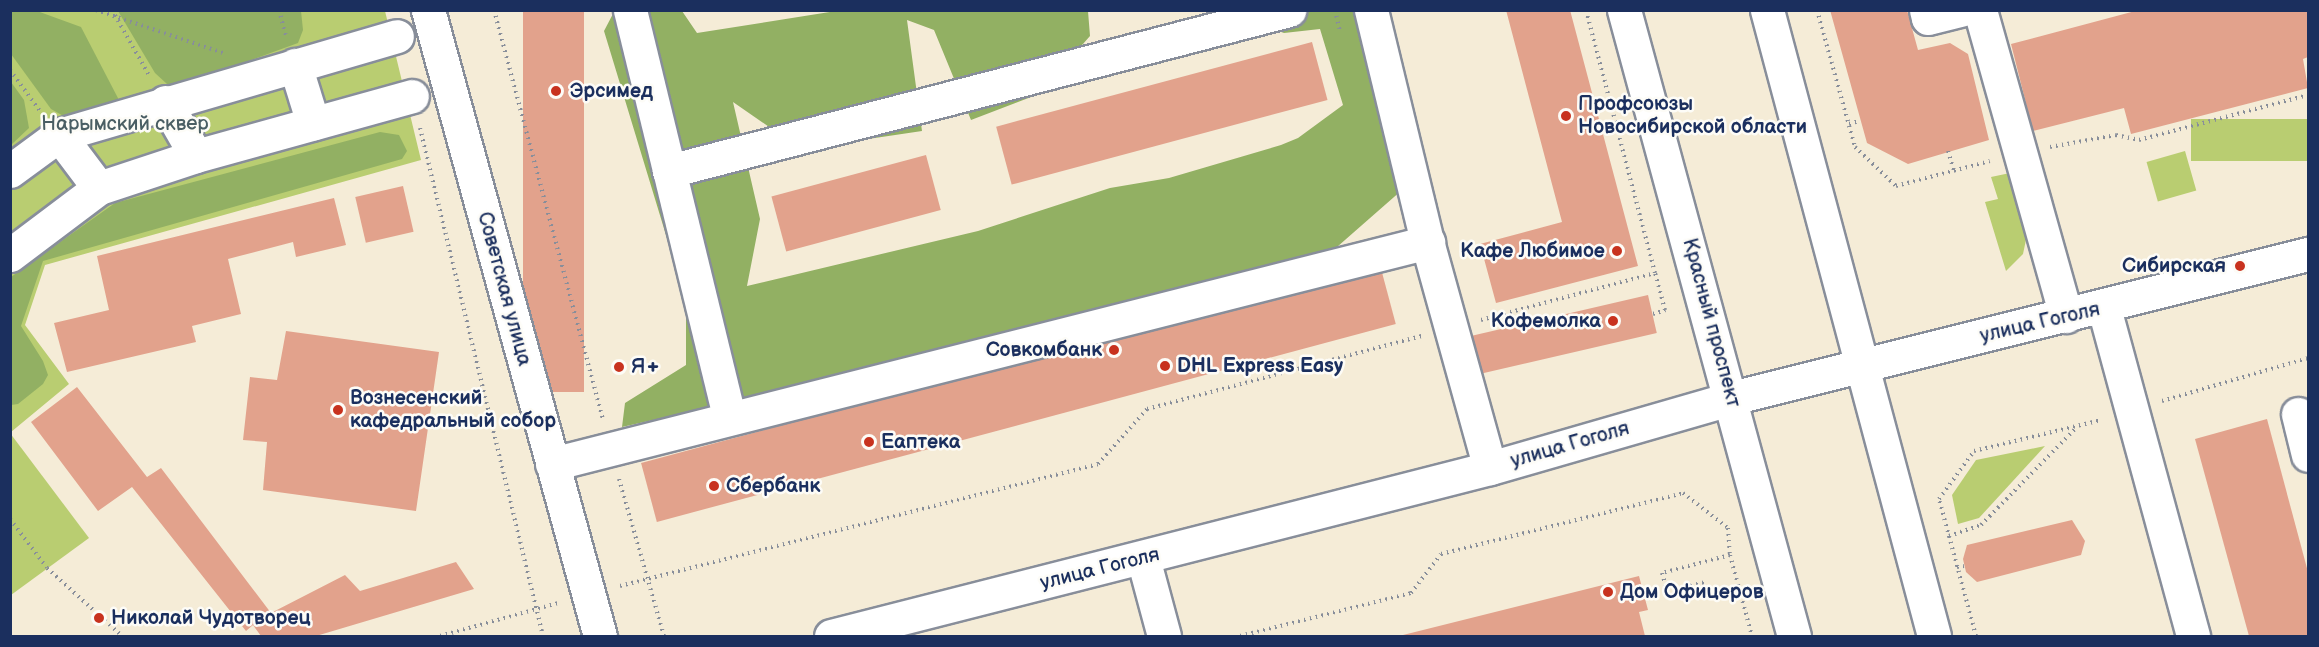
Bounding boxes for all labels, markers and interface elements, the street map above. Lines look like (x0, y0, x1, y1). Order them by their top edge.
place label: Эрсимед (570, 79, 653, 103)
marker: Эрсимед (547, 82, 565, 100)
place label: Профсоюзы Новосибирской области (1578, 92, 1807, 139)
marker: Профсоюзы Новосибирской области (1559, 109, 1573, 123)
park label: Нарымский сквер (41, 112, 209, 136)
street label: Советская улица (472, 209, 536, 369)
street label: Красный проспект (1677, 236, 1745, 410)
place label: Кафе Любимое (1460, 239, 1605, 263)
marker: Кафе Любимое (1610, 244, 1624, 258)
place label: Сибирская (2122, 254, 2226, 278)
marker: Сибирская (2231, 257, 2249, 275)
street label: улица Гоголя (1978, 298, 2102, 348)
place label: Кофемолка (1491, 309, 1601, 333)
marker: Кофемолка (1606, 314, 1620, 328)
place label: Совкомбанк (986, 338, 1102, 362)
marker: Совкомбанк (1107, 343, 1121, 357)
place label: DHL Express Easy (1177, 354, 1343, 378)
place label: Я+ (631, 355, 661, 379)
marker: DHL Express Easy (1158, 359, 1172, 373)
marker: Я+ (612, 360, 626, 374)
place label: Вознесенский кафедральный собор (350, 386, 556, 433)
marker: Вознесенский кафедральный собор (331, 403, 345, 417)
street label: улица Гоголя (1508, 417, 1632, 473)
place label: Еаптека (881, 430, 960, 454)
marker: Еаптека (862, 435, 876, 449)
place label: Сбербанк (726, 474, 820, 498)
marker: Сбербанк (707, 479, 721, 493)
street label: улица Гоголя (1038, 543, 1162, 595)
place label: Дом Офицеров (1620, 580, 1764, 604)
marker: Дом Офицеров (1601, 585, 1615, 599)
place label: Николай Чудотворец (111, 606, 311, 630)
marker: Николай Чудотворец (92, 611, 106, 625)

